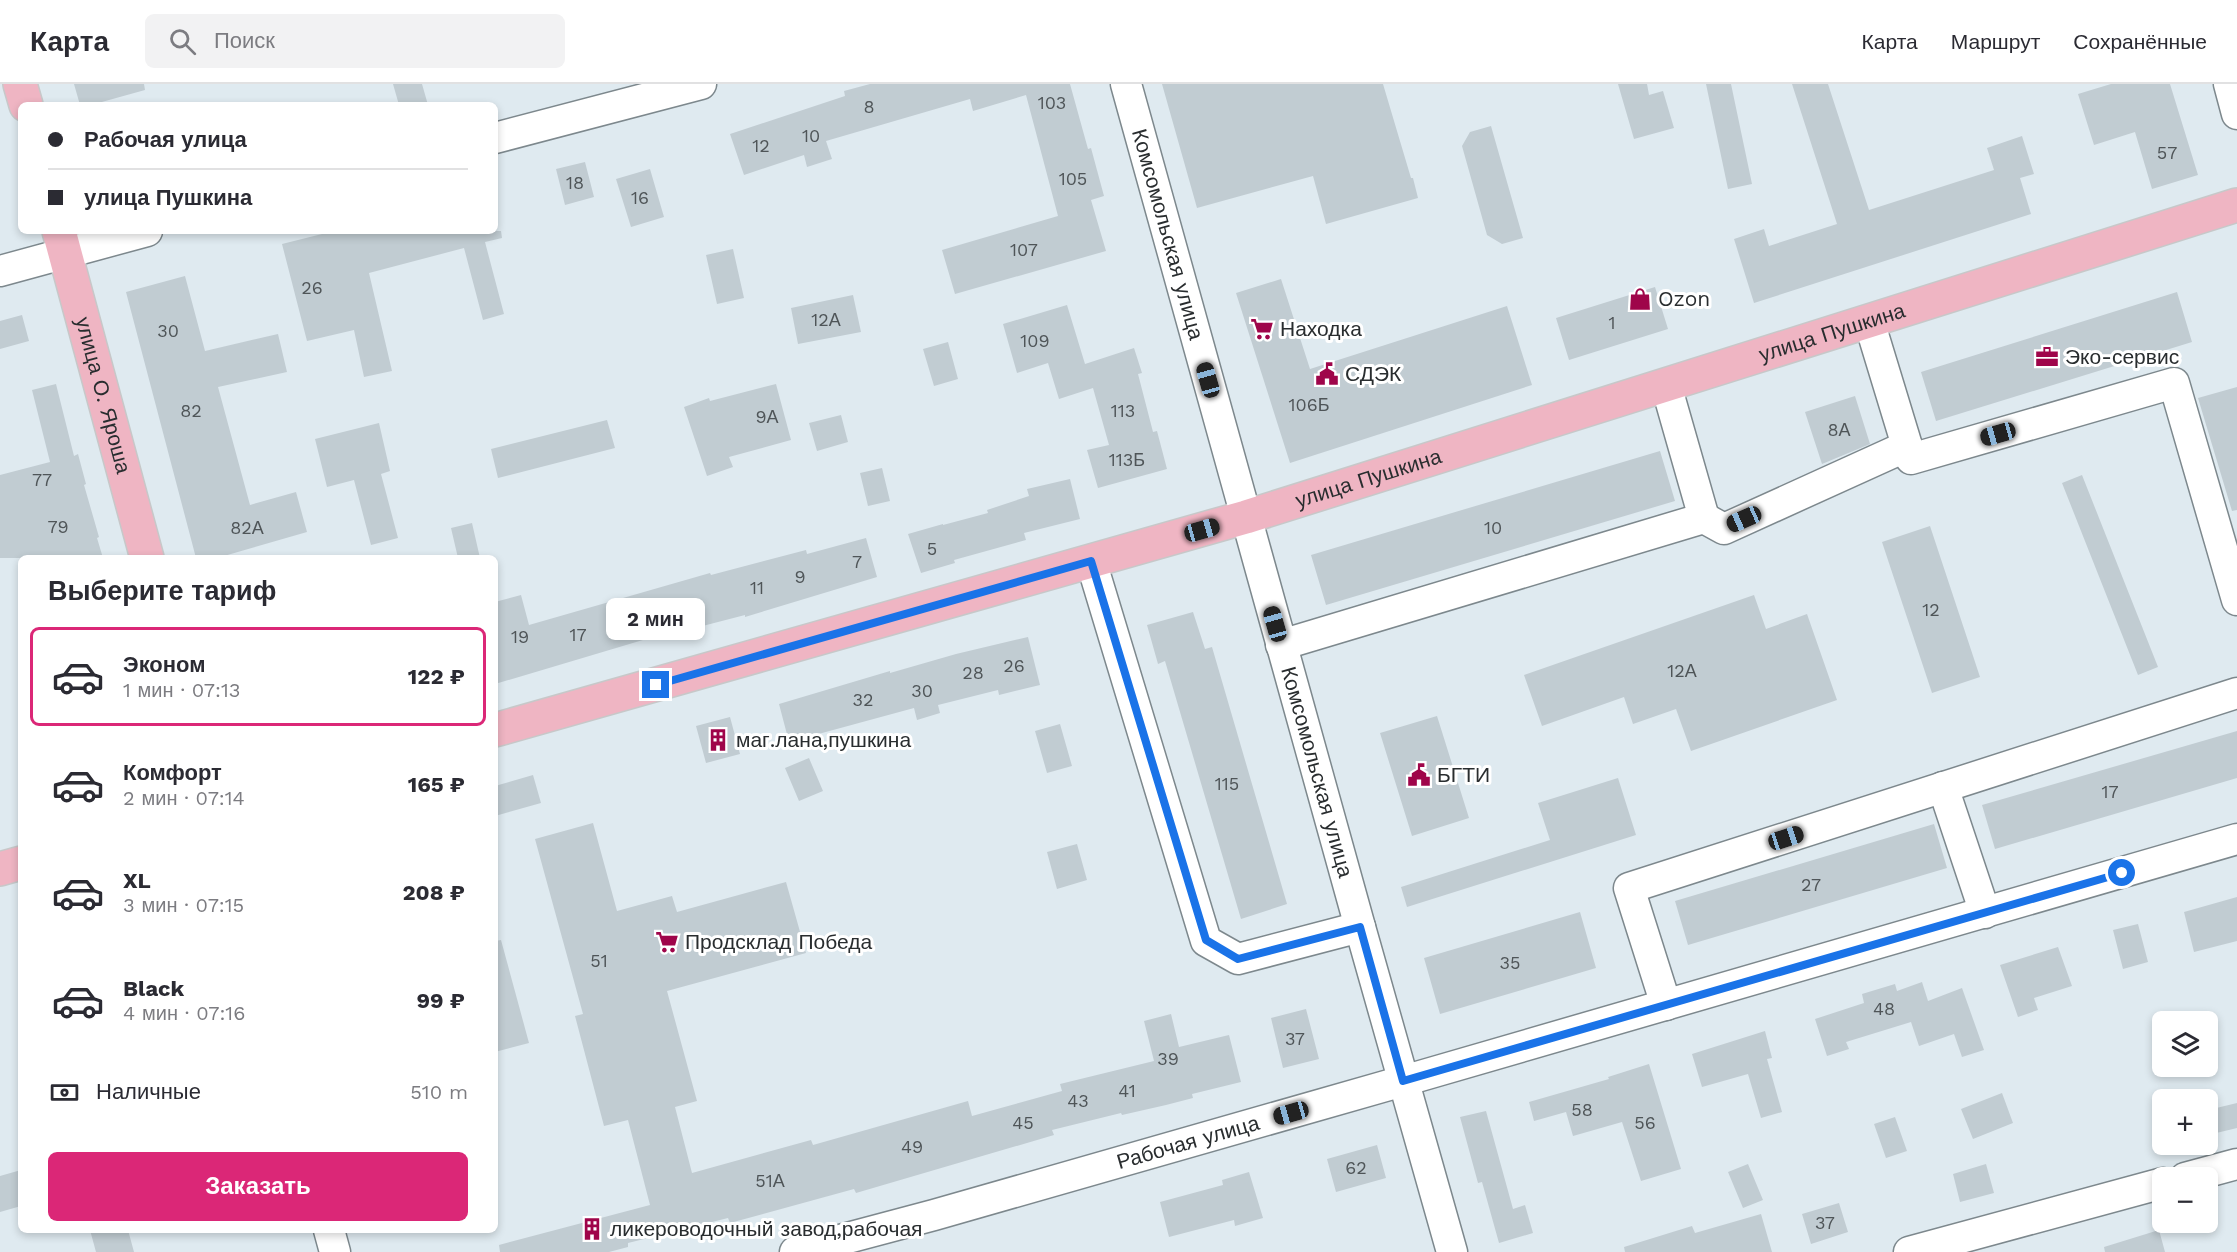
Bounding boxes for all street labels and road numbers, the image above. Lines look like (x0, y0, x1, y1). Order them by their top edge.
street label: Комсомольская улица (1127, 126, 1209, 343)
street label: улица Пушкина (1756, 297, 1908, 367)
street label: улица О. Яроша (71, 314, 137, 476)
street label: улица Пушкина (1292, 443, 1445, 513)
street label: Комсомольская улица (1276, 664, 1359, 880)
street label: Рабочая улица (1114, 1110, 1262, 1174)

